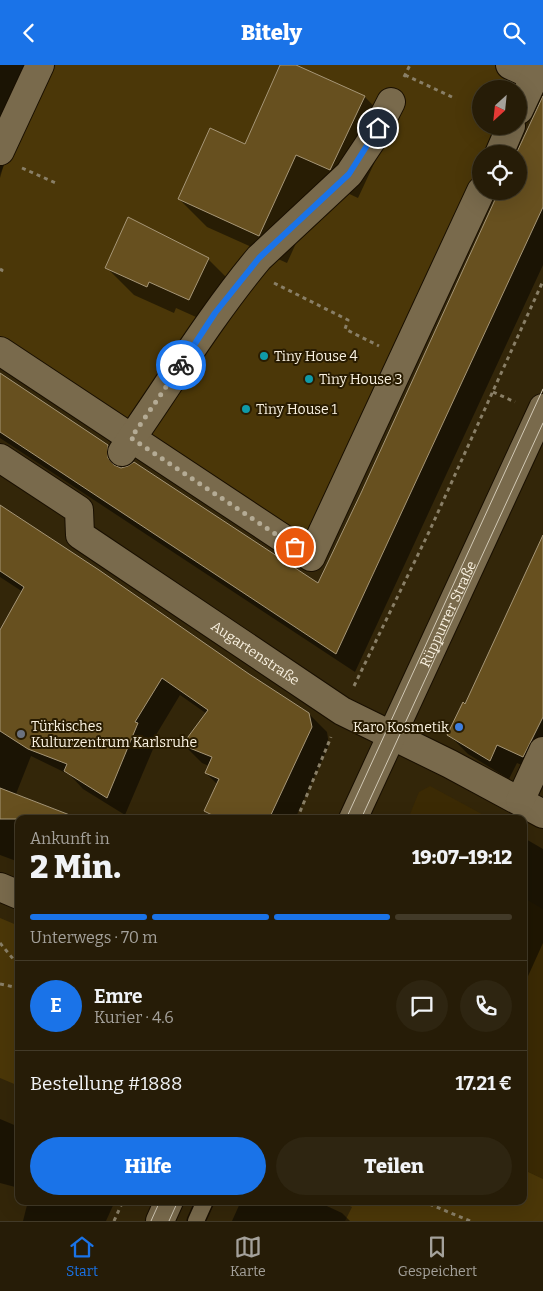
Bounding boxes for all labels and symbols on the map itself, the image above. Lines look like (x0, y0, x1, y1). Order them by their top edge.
north arrow (472, 80, 528, 135)
pin (357, 107, 399, 149)
courier (156, 340, 206, 390)
place label: Tiny House 4 (274, 348, 358, 365)
marker: Tiny House 4 (258, 350, 270, 362)
place label: Tiny House 3 (319, 371, 402, 388)
marker: Tiny House 3 (303, 373, 315, 385)
place label: Tiny House 1 (256, 401, 337, 418)
marker: Tiny House 1 (240, 403, 252, 415)
pin (274, 526, 316, 568)
street label: Rüppurrer Straße (416, 558, 480, 670)
street label: Augartenstraße (208, 617, 303, 689)
place label: Türkisches Kulturzentrum Karlsruhe (31, 718, 197, 751)
place label: Karo Kosmetik (353, 719, 449, 736)
marker: Karo Kosmetik (453, 721, 465, 733)
marker: Türkisches Kulturzentrum Karlsruhe (15, 728, 27, 740)

